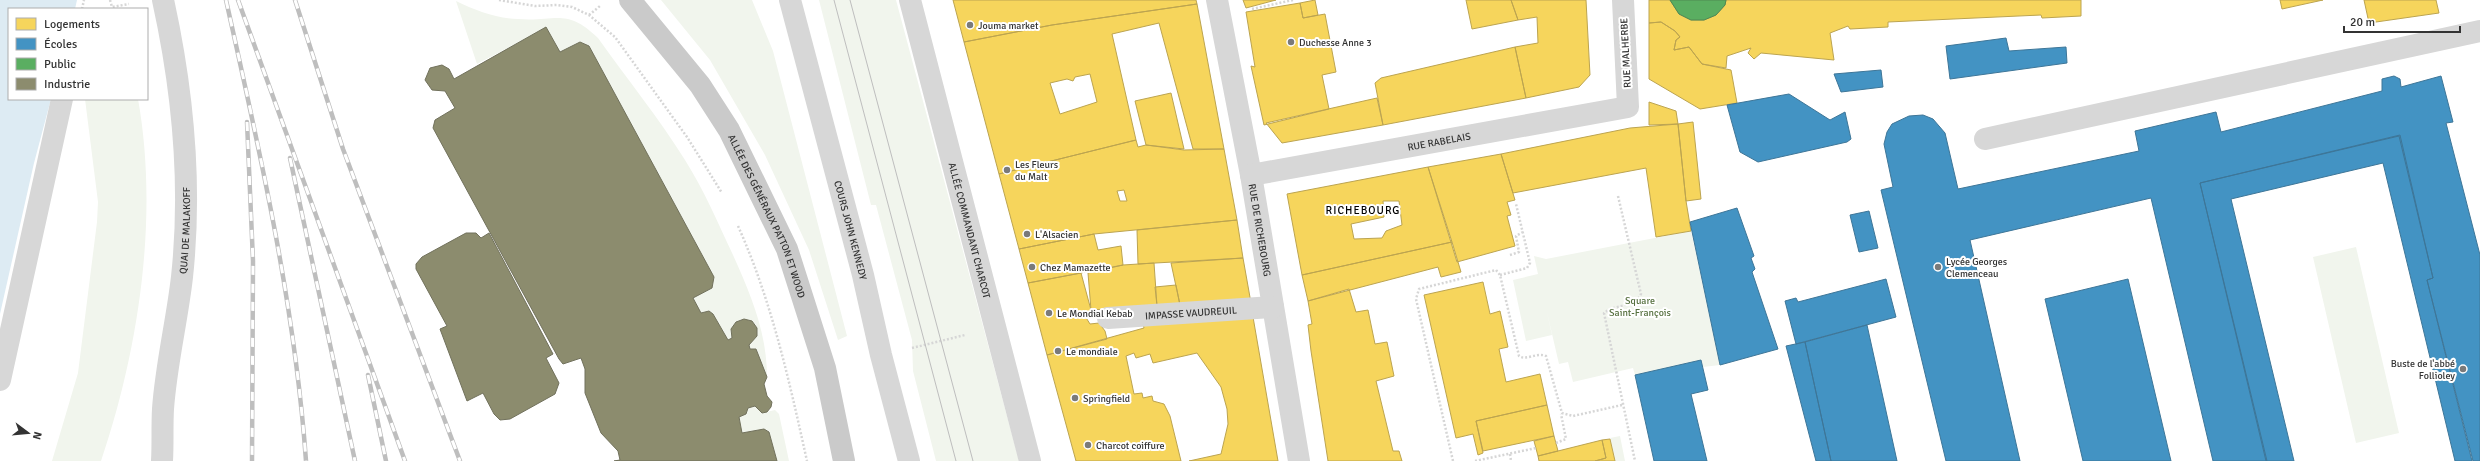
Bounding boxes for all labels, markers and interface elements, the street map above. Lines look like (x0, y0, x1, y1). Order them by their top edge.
legend (8, 8, 148, 100)
scale bar (2344, 8, 2460, 34)
text: 20 m (2350, 15, 2375, 30)
text: Logements (44, 17, 100, 32)
street label: RUE MALHERBE (1618, 17, 1634, 88)
marker: Jouma market (965, 20, 975, 30)
place label: Jouma market (978, 20, 1039, 32)
text: Écoles (44, 37, 77, 52)
marker: Duchesse Anne 3 (1286, 37, 1296, 47)
place label: Duchesse Anne 3 (1299, 37, 1372, 49)
text: Public (44, 57, 76, 72)
text: Industrie (44, 77, 90, 92)
street label: RUE RABELAIS (1407, 130, 1472, 154)
street label: ALLÉE DES GÉNÉRAUX PATTON ET WOOD (725, 133, 807, 300)
place label: Les Fleurs du Malt (1015, 159, 1059, 183)
street label: ALLÉE COMMANDANT CHARCOT (946, 161, 992, 300)
marker: Les Fleurs du Malt (1002, 165, 1012, 175)
street label: COURS JOHN KENNEDY (831, 179, 869, 281)
street label: RUE DE RICHEBOURG (1246, 183, 1273, 277)
street label: QUAI DE MALAKOFF (177, 187, 193, 275)
district label: RICHEBOURG (1326, 204, 1400, 217)
marker: L'Alsacien (1022, 229, 1032, 239)
place label: L'Alsacien (1035, 229, 1079, 241)
place label: Lycée Georges Clemenceau (1946, 256, 2008, 280)
marker: Chez Mamazette (1027, 262, 1037, 272)
place label: Chez Mamazette (1040, 262, 1111, 274)
marker: Lycée Georges Clemenceau (1933, 262, 1943, 272)
park label: Square Saint-François (1609, 295, 1672, 319)
street label: IMPASSE VAUDREUIL (1145, 304, 1237, 323)
marker: Le Mondial Kebab (1044, 308, 1054, 318)
place label: Le Mondial Kebab (1057, 308, 1133, 320)
marker: Le mondiale (1053, 346, 1063, 356)
place label: Le mondiale (1066, 346, 1118, 358)
place label: Buste de l'abbé Follioley (2391, 358, 2455, 382)
marker: Buste de l'abbé Follioley (2458, 364, 2468, 374)
marker: Springfield (1070, 393, 1080, 403)
place label: Springfield (1083, 393, 1130, 405)
north arrow (8, 413, 48, 453)
text: N (30, 430, 44, 441)
marker: Charcot coiffure (1083, 440, 1093, 450)
place label: Charcot coiffure (1096, 440, 1164, 452)

